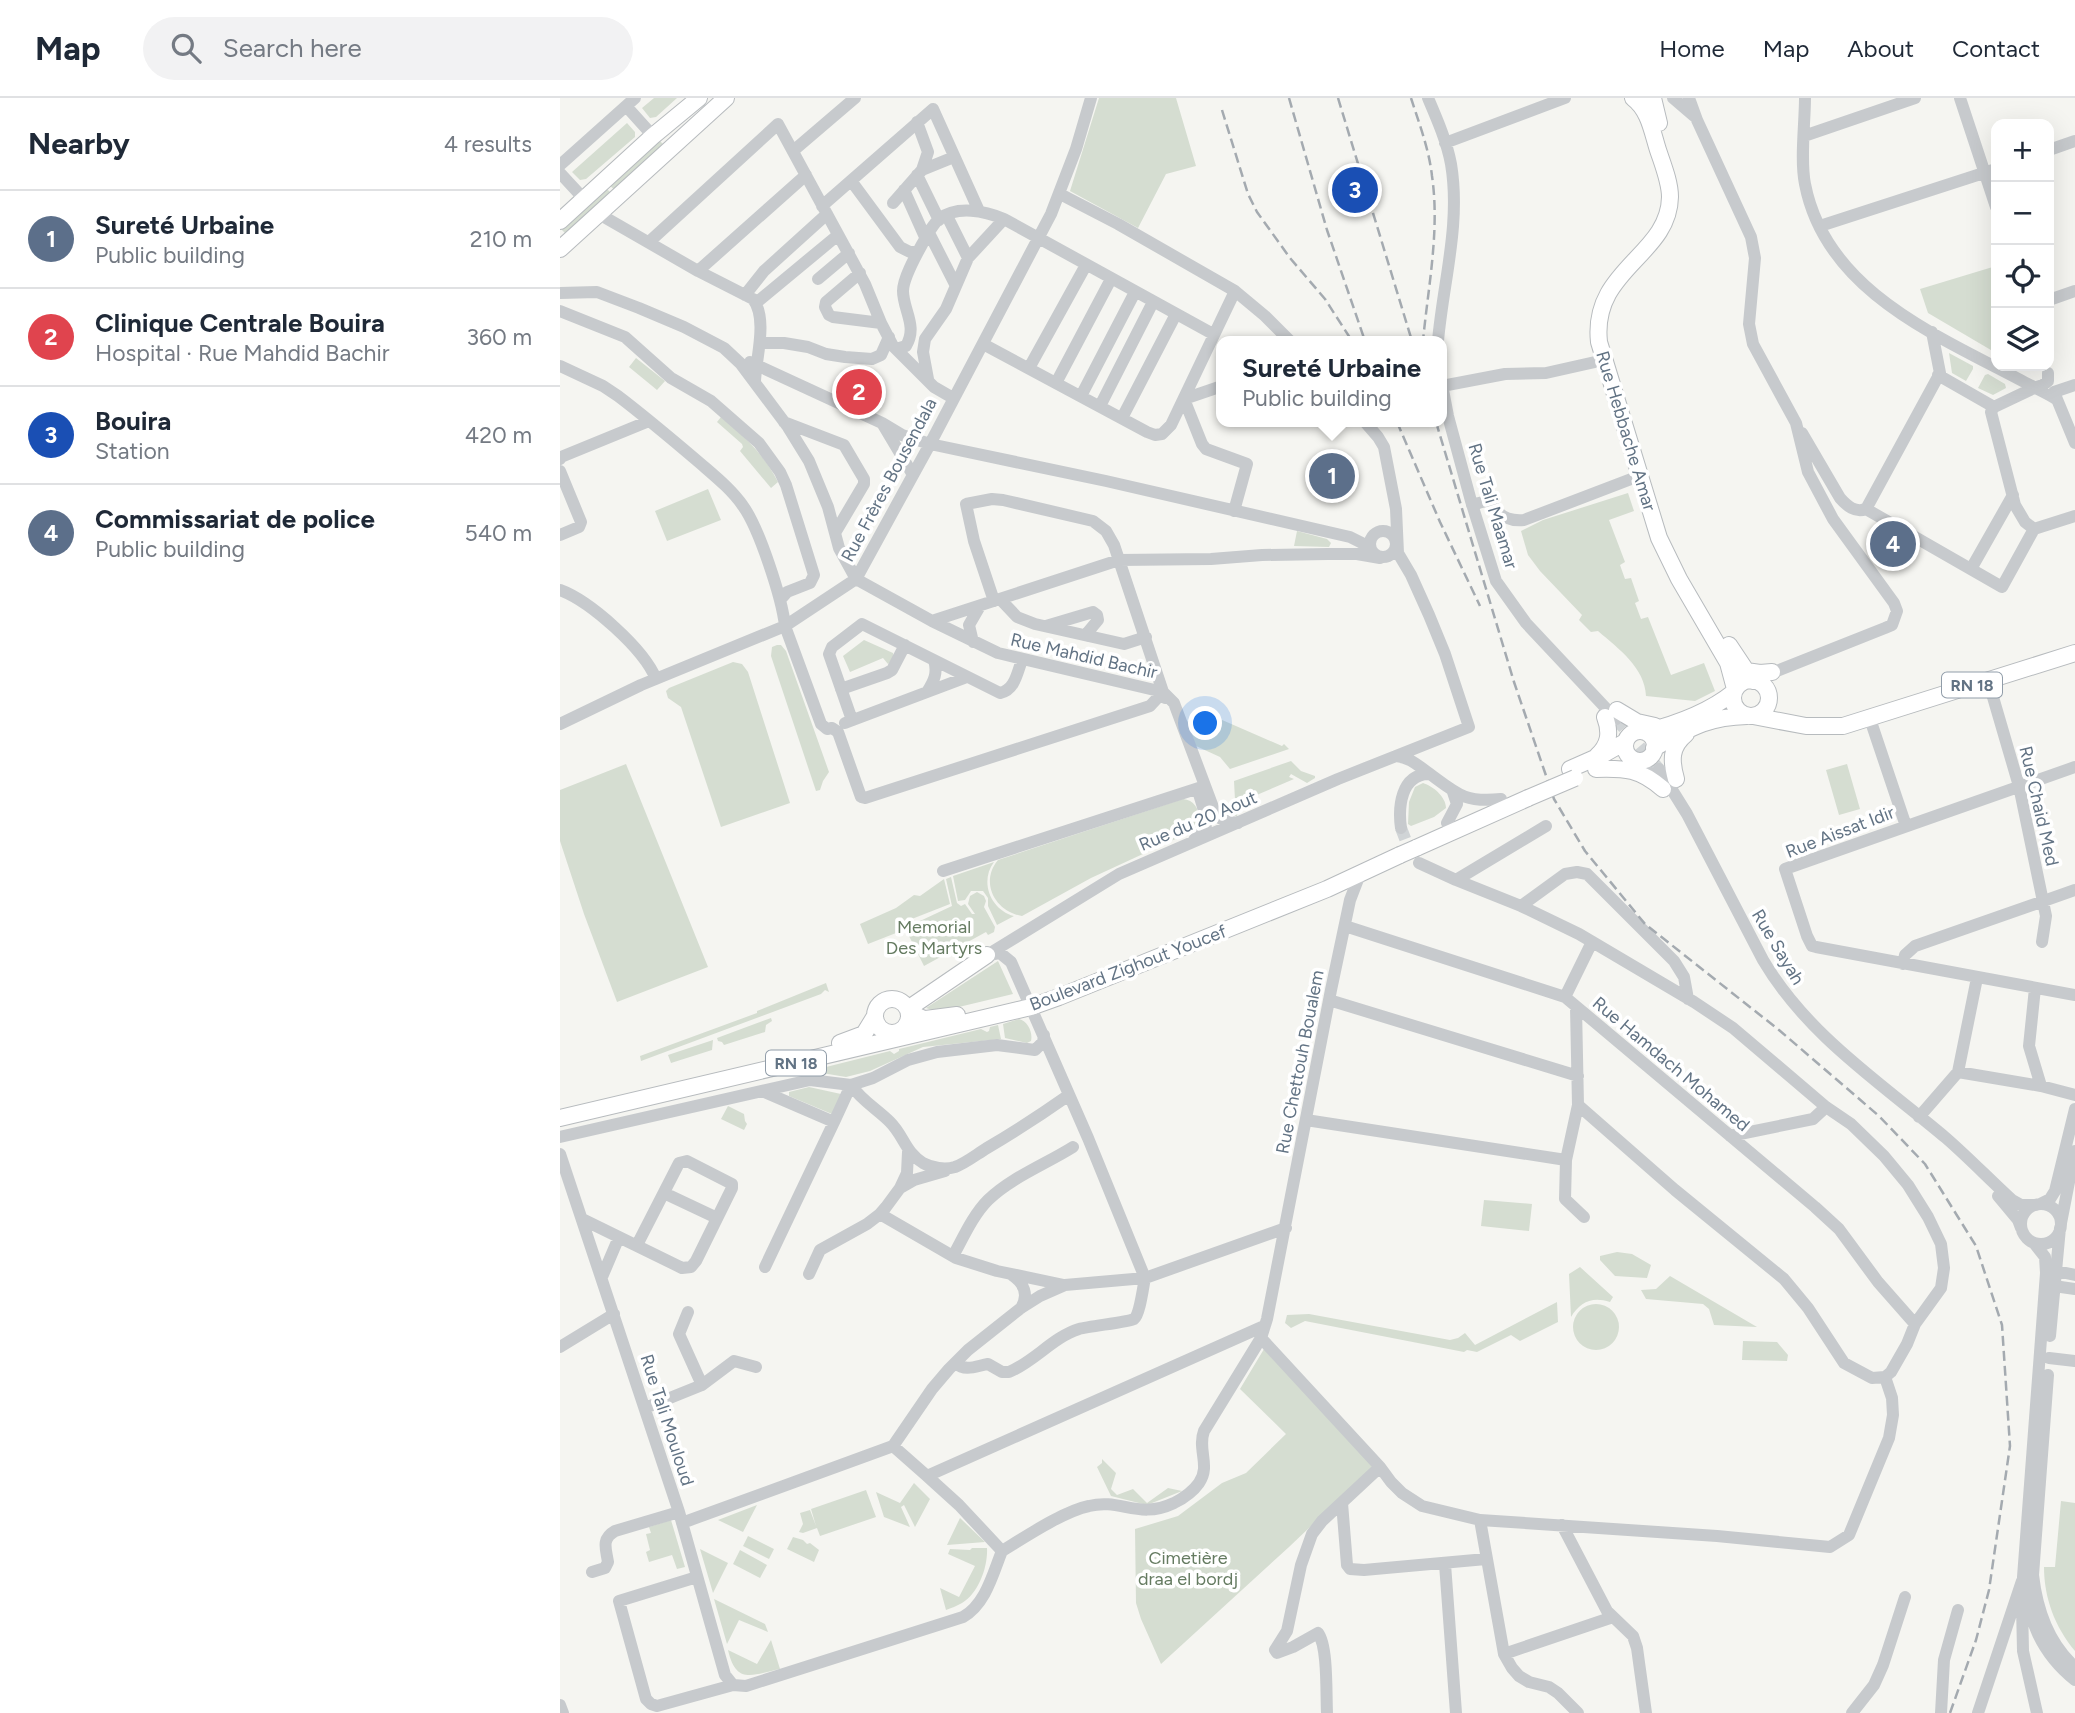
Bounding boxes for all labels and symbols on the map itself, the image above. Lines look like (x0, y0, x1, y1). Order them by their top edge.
pin: 3 (1332, 164, 1378, 216)
street label: Rue Hebbache Amar (1591, 348, 1661, 514)
pin: 2 (836, 366, 882, 418)
street label: Rue Frères Bousendala (836, 394, 942, 566)
street label: Rue Tali Maamar (1463, 440, 1523, 572)
pin: 1 (1309, 450, 1355, 502)
pin: 4 (1870, 518, 1916, 570)
street label: Rue Mahdid Bachir (1008, 628, 1160, 684)
road number: RN 18 (1942, 672, 2002, 698)
your location (1188, 706, 1222, 740)
street label: Rue Chaid Med (2014, 744, 2064, 868)
street label: Rue du 20 Aout (1136, 786, 1260, 856)
street label: Rue Aissat Idir (1782, 801, 1898, 863)
street label: Rue Sayah (1747, 905, 1809, 989)
park label: Memorial Des Martyrs (886, 916, 982, 959)
street label: Boulevard Zighout Youcef (1027, 920, 1230, 1016)
street label: Rue Chettouh Boualem (1271, 968, 1329, 1156)
street label: Rue Hamdach Mohamed (1588, 992, 1754, 1136)
road number: RN 18 (766, 1051, 826, 1076)
street label: Rue Tali Mouloud (635, 1352, 699, 1488)
park label: Cimetière draa el bordj (1138, 1547, 1238, 1590)

